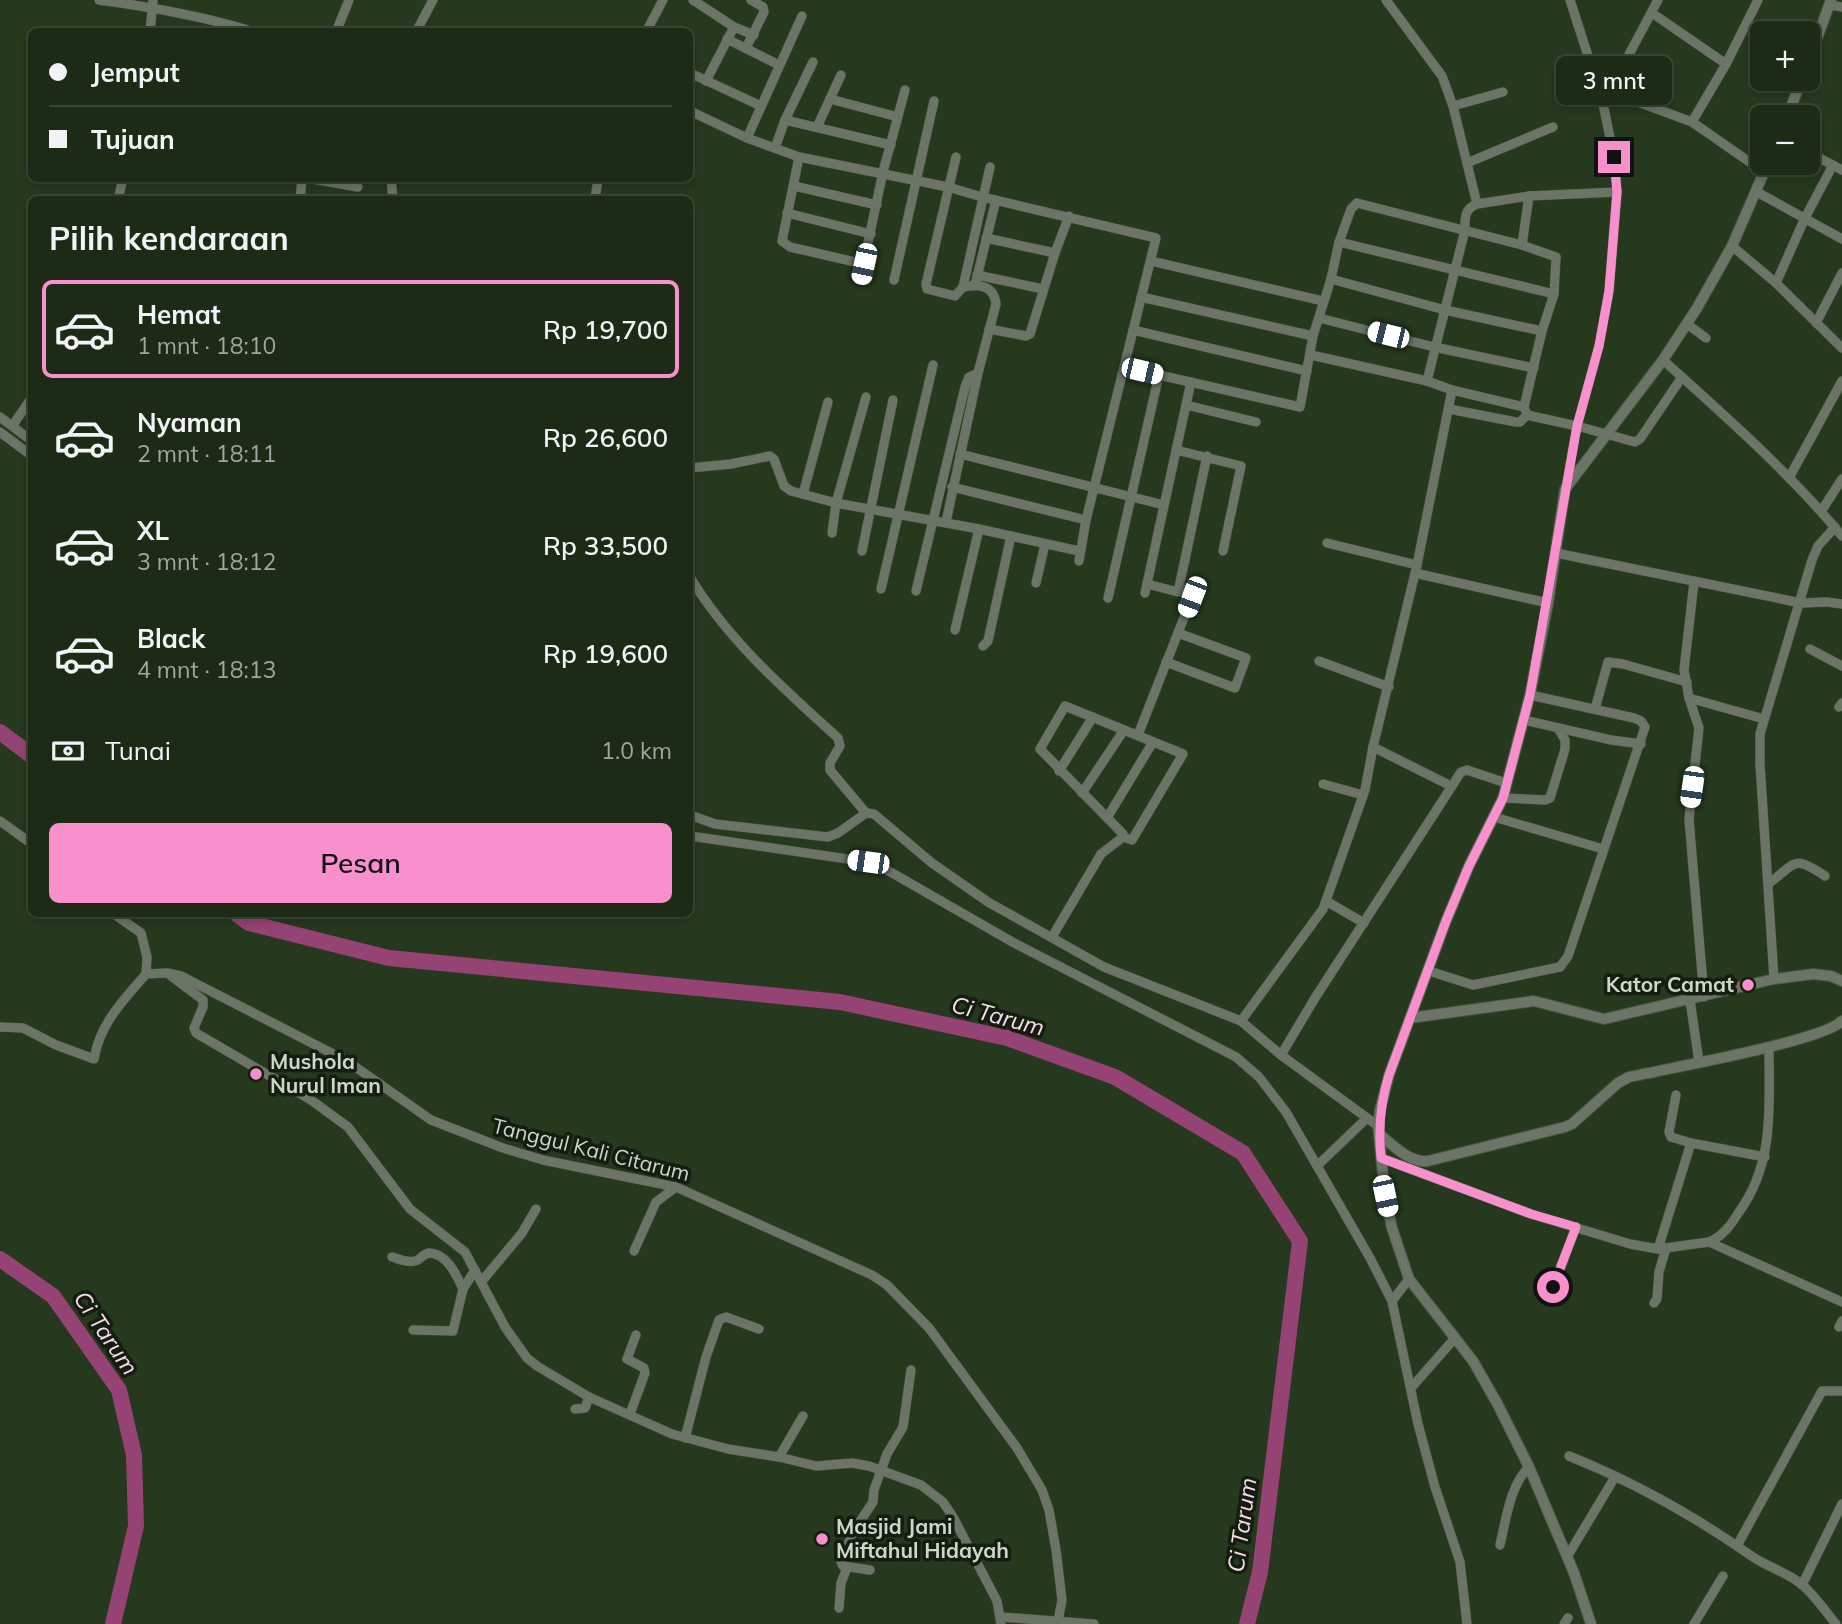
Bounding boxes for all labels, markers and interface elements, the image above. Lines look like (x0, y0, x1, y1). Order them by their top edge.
map controls (1750, 21, 1820, 175)
button: + (1750, 21, 1820, 91)
callout: 3 mnt (1556, 55, 1672, 104)
text: Jemput (91, 56, 180, 89)
text: 3 mnt (1583, 66, 1645, 95)
button: − (1750, 105, 1820, 175)
text: Tujuan (91, 123, 175, 156)
route end (1598, 141, 1630, 173)
text: Pilih kendaraan (49, 218, 289, 258)
car (850, 241, 879, 287)
icon: car (53, 298, 116, 361)
text: Hemat (137, 298, 221, 331)
text: Rp 19,700 (543, 313, 668, 346)
car (1366, 320, 1411, 350)
text: 1 mnt · 18:10 (137, 331, 276, 360)
car (1120, 356, 1165, 386)
icon: car (53, 406, 116, 469)
text: Nyaman (137, 406, 242, 439)
text: Rp 26,600 (543, 421, 668, 454)
text: 2 mnt · 18:11 (137, 439, 276, 468)
icon: car (53, 514, 116, 577)
text: XL (137, 514, 169, 547)
text: Rp 33,500 (543, 529, 668, 562)
text: 3 mnt · 18:12 (137, 547, 276, 576)
car (1175, 574, 1210, 620)
icon: car (53, 622, 116, 685)
text: Black (137, 622, 205, 655)
text: Rp 19,600 (543, 637, 668, 670)
text: 4 mnt · 18:13 (137, 655, 276, 684)
icon: cash (49, 732, 87, 770)
text: Tunai (105, 734, 171, 767)
text: 1.0 km (601, 736, 672, 765)
car (1679, 765, 1706, 809)
button: Pesan (49, 823, 672, 903)
car (846, 849, 891, 875)
place label: Kator Camat (1606, 971, 1734, 997)
marker: Kator Camat (1740, 977, 1756, 993)
water label: Ci Tarum (949, 989, 1048, 1042)
place label: Mushola Nurul Iman (270, 1048, 381, 1098)
marker: Mushola Nurul Iman (248, 1066, 264, 1082)
street label: Tanggul Kali Citarum (490, 1112, 693, 1186)
car (1371, 1173, 1400, 1219)
route start (1537, 1271, 1569, 1303)
water label: Ci Tarum (68, 1285, 145, 1380)
water label: Ci Tarum (1221, 1476, 1262, 1574)
place label: Masjid Jami Miftahul Hidayah (836, 1513, 1009, 1563)
marker: Masjid Jami Miftahul Hidayah (814, 1531, 830, 1547)

